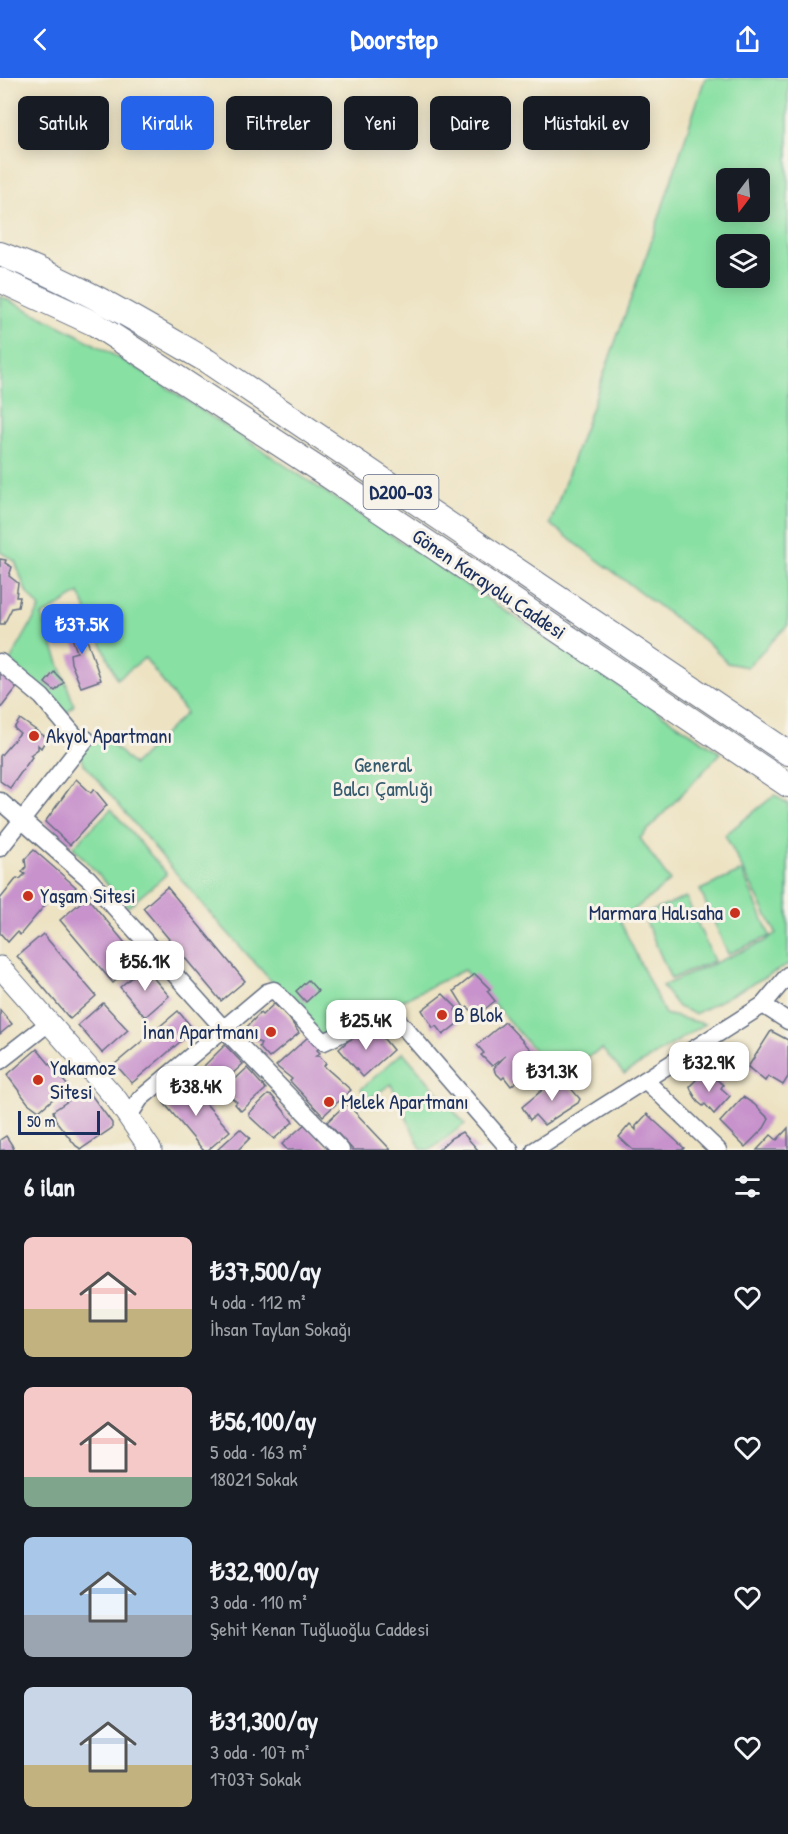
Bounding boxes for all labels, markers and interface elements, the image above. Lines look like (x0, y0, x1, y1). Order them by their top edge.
text: Doorstep (351, 21, 437, 57)
icon: back (24, 23, 57, 56)
icon: share (731, 23, 764, 56)
chip: Satılık (18, 96, 109, 150)
chip: Kiralık (121, 96, 214, 150)
chip: Filtreler (226, 96, 332, 150)
chip: Yeni (344, 96, 418, 150)
chip: Daire (430, 96, 511, 150)
chip: Müstakil ev (523, 96, 650, 150)
north arrow (716, 168, 770, 222)
map controls (716, 168, 770, 288)
button: layers (716, 234, 770, 288)
road number: D200-03 (364, 475, 438, 509)
street label: Gönen Karayolu Caddesi (407, 521, 572, 646)
pin: ₺37.5K (33, 604, 131, 655)
text: ₺37.5K (55, 610, 109, 637)
place label: Akyol Apartmanı (46, 721, 172, 750)
marker: Akyol Apartmanı (27, 729, 41, 743)
park label: General Balcı Çamlığı (333, 750, 433, 803)
place label: Yaşam Sitesi (40, 881, 136, 910)
marker: Yaşam Sitesi (21, 889, 35, 903)
place label: Marmara Halısaha (589, 898, 723, 927)
marker: Marmara Halısaha (728, 906, 742, 920)
pin: ₺56.1K (96, 941, 194, 992)
text: ₺56.1K (120, 947, 170, 974)
pin: ₺25.4K (317, 1000, 415, 1051)
place label: B Blok (454, 1000, 503, 1029)
text: ₺25.4K (340, 1006, 392, 1033)
marker: B Blok (435, 1008, 449, 1022)
place label: İnan Apartmanı (143, 1017, 259, 1046)
marker: İnan Apartmanı (264, 1025, 278, 1039)
pin: ₺32.9K (660, 1042, 758, 1093)
text: ₺32.9K (683, 1048, 735, 1075)
pin: ₺31.3K (503, 1051, 601, 1102)
place label: Yakamoz Sitesi (50, 1053, 116, 1106)
text: ₺31.3K (526, 1057, 578, 1084)
pin: ₺38.4K (147, 1066, 245, 1117)
text: ₺38.4K (170, 1072, 222, 1099)
marker: Yakamoz Sitesi (31, 1073, 45, 1087)
place label: Melek Apartmanı (341, 1087, 469, 1116)
marker: Melek Apartmanı (322, 1095, 336, 1109)
scale bar (18, 1108, 100, 1136)
text: 50 m (27, 1110, 56, 1132)
text: 6 ilan (24, 1169, 75, 1204)
icon: filters (731, 1170, 764, 1203)
text: ₺37,500/ay (210, 1253, 321, 1288)
icon: home (72, 1261, 144, 1333)
icon: heart (731, 1281, 764, 1314)
text: 4 oda · 112 m² (210, 1288, 306, 1315)
text: İhsan Taylan Sokağı (210, 1315, 352, 1342)
text: ₺56,100/ay (210, 1403, 316, 1438)
icon: home (72, 1411, 144, 1483)
icon: heart (731, 1431, 764, 1464)
text: 5 oda · 163 m² (210, 1438, 307, 1465)
text: 18021 Sokak (210, 1465, 298, 1492)
text: ₺32,900/ay (210, 1553, 319, 1588)
icon: home (72, 1561, 144, 1633)
icon: heart (731, 1581, 764, 1614)
text: 3 oda · 110 m² (210, 1588, 307, 1615)
text: Şehit Kenan Tuğluoğlu Caddesi (210, 1615, 429, 1642)
text: ₺31,300/ay (210, 1703, 318, 1738)
icon: home (72, 1711, 144, 1783)
icon: heart (731, 1731, 764, 1764)
text: 3 oda · 107 m² (210, 1738, 309, 1765)
text: 17037 Sokak (210, 1765, 301, 1792)

